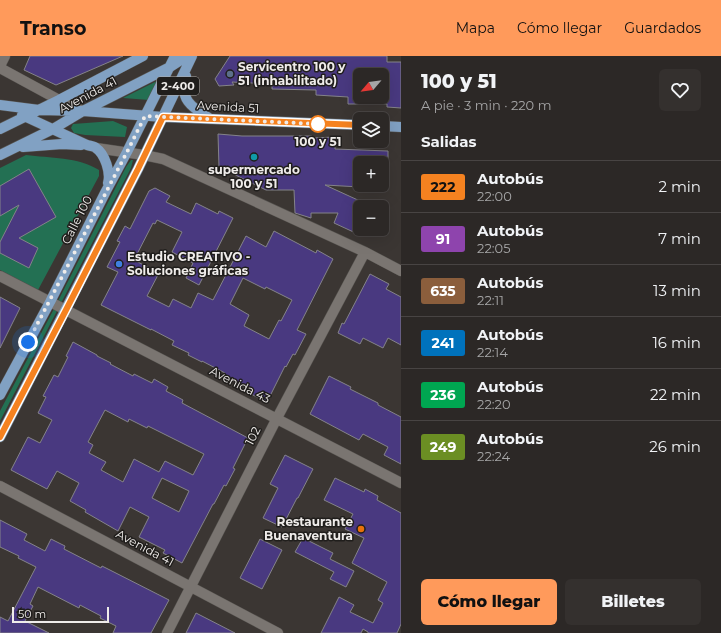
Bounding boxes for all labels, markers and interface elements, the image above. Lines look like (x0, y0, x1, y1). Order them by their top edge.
text: Transo (20, 17, 86, 40)
text: Mapa (456, 19, 495, 37)
text: Cómo llegar (517, 19, 602, 37)
text: Guardados (624, 19, 701, 37)
place label: Servicentro 100 y 51 (inhabilitado) (238, 59, 346, 88)
north arrow (353, 68, 389, 104)
map controls (353, 68, 389, 236)
marker: Servicentro 100 y 51 (inhabilitado) (225, 69, 235, 79)
button: heart (659, 69, 701, 111)
text: 100 y 51 (421, 70, 497, 93)
street label: Avenida 41 (56, 73, 119, 116)
road number: 2-400 (157, 77, 199, 95)
street label: Avenida 51 (196, 97, 260, 116)
text: A pie · 3 min · 220 m (421, 97, 551, 113)
button: layers (353, 112, 389, 148)
marker: 100 y 51 (309, 115, 327, 133)
text: Salidas (421, 132, 476, 151)
place label: 100 y 51 (295, 134, 341, 149)
marker: supermercado 100 y 51 (249, 152, 259, 162)
button: + (353, 156, 389, 192)
place label: supermercado 100 y 51 (208, 162, 300, 191)
text: Autobús (477, 169, 543, 188)
text: 2 min (658, 177, 701, 196)
text: 222 (431, 178, 455, 196)
text: 22:00 (477, 188, 512, 204)
street label: Calle 100 (58, 193, 95, 247)
button: − (353, 200, 389, 236)
text: Autobús (477, 221, 543, 240)
text: 7 min (658, 229, 701, 248)
text: 91 (436, 230, 450, 248)
text: 22:05 (477, 240, 511, 256)
place label: Estudio CREATIVO - Soluciones gráficas (127, 249, 251, 278)
marker: Estudio CREATIVO - Soluciones gráficas (114, 259, 124, 269)
text: Autobús (477, 273, 543, 292)
text: 13 min (653, 281, 701, 300)
text: 635 (430, 282, 456, 300)
text: 22:11 (477, 292, 504, 308)
text: Autobús (477, 325, 543, 344)
your location (18, 332, 38, 352)
text: 16 min (652, 333, 701, 352)
text: 241 (432, 334, 454, 352)
text: 22:14 (477, 344, 508, 360)
street label: Avenida 43 (207, 363, 273, 406)
text: Autobús (477, 377, 543, 396)
text: 22 min (650, 385, 701, 404)
text: 236 (430, 386, 456, 404)
text: 22:20 (477, 396, 511, 412)
street label: 102 (242, 424, 264, 448)
text: Autobús (477, 429, 543, 448)
text: 26 min (649, 437, 701, 456)
text: 249 (430, 438, 456, 456)
text: 22:24 (477, 448, 510, 464)
place label: Restaurante Buenaventura (264, 514, 353, 543)
marker: Restaurante Buenaventura (356, 524, 366, 534)
street label: Avenida 41 (114, 526, 177, 569)
button: Cómo llegar (421, 579, 557, 625)
button: Billetes (565, 579, 701, 625)
scale bar (12, 605, 109, 624)
text: 50 m (18, 607, 46, 621)

